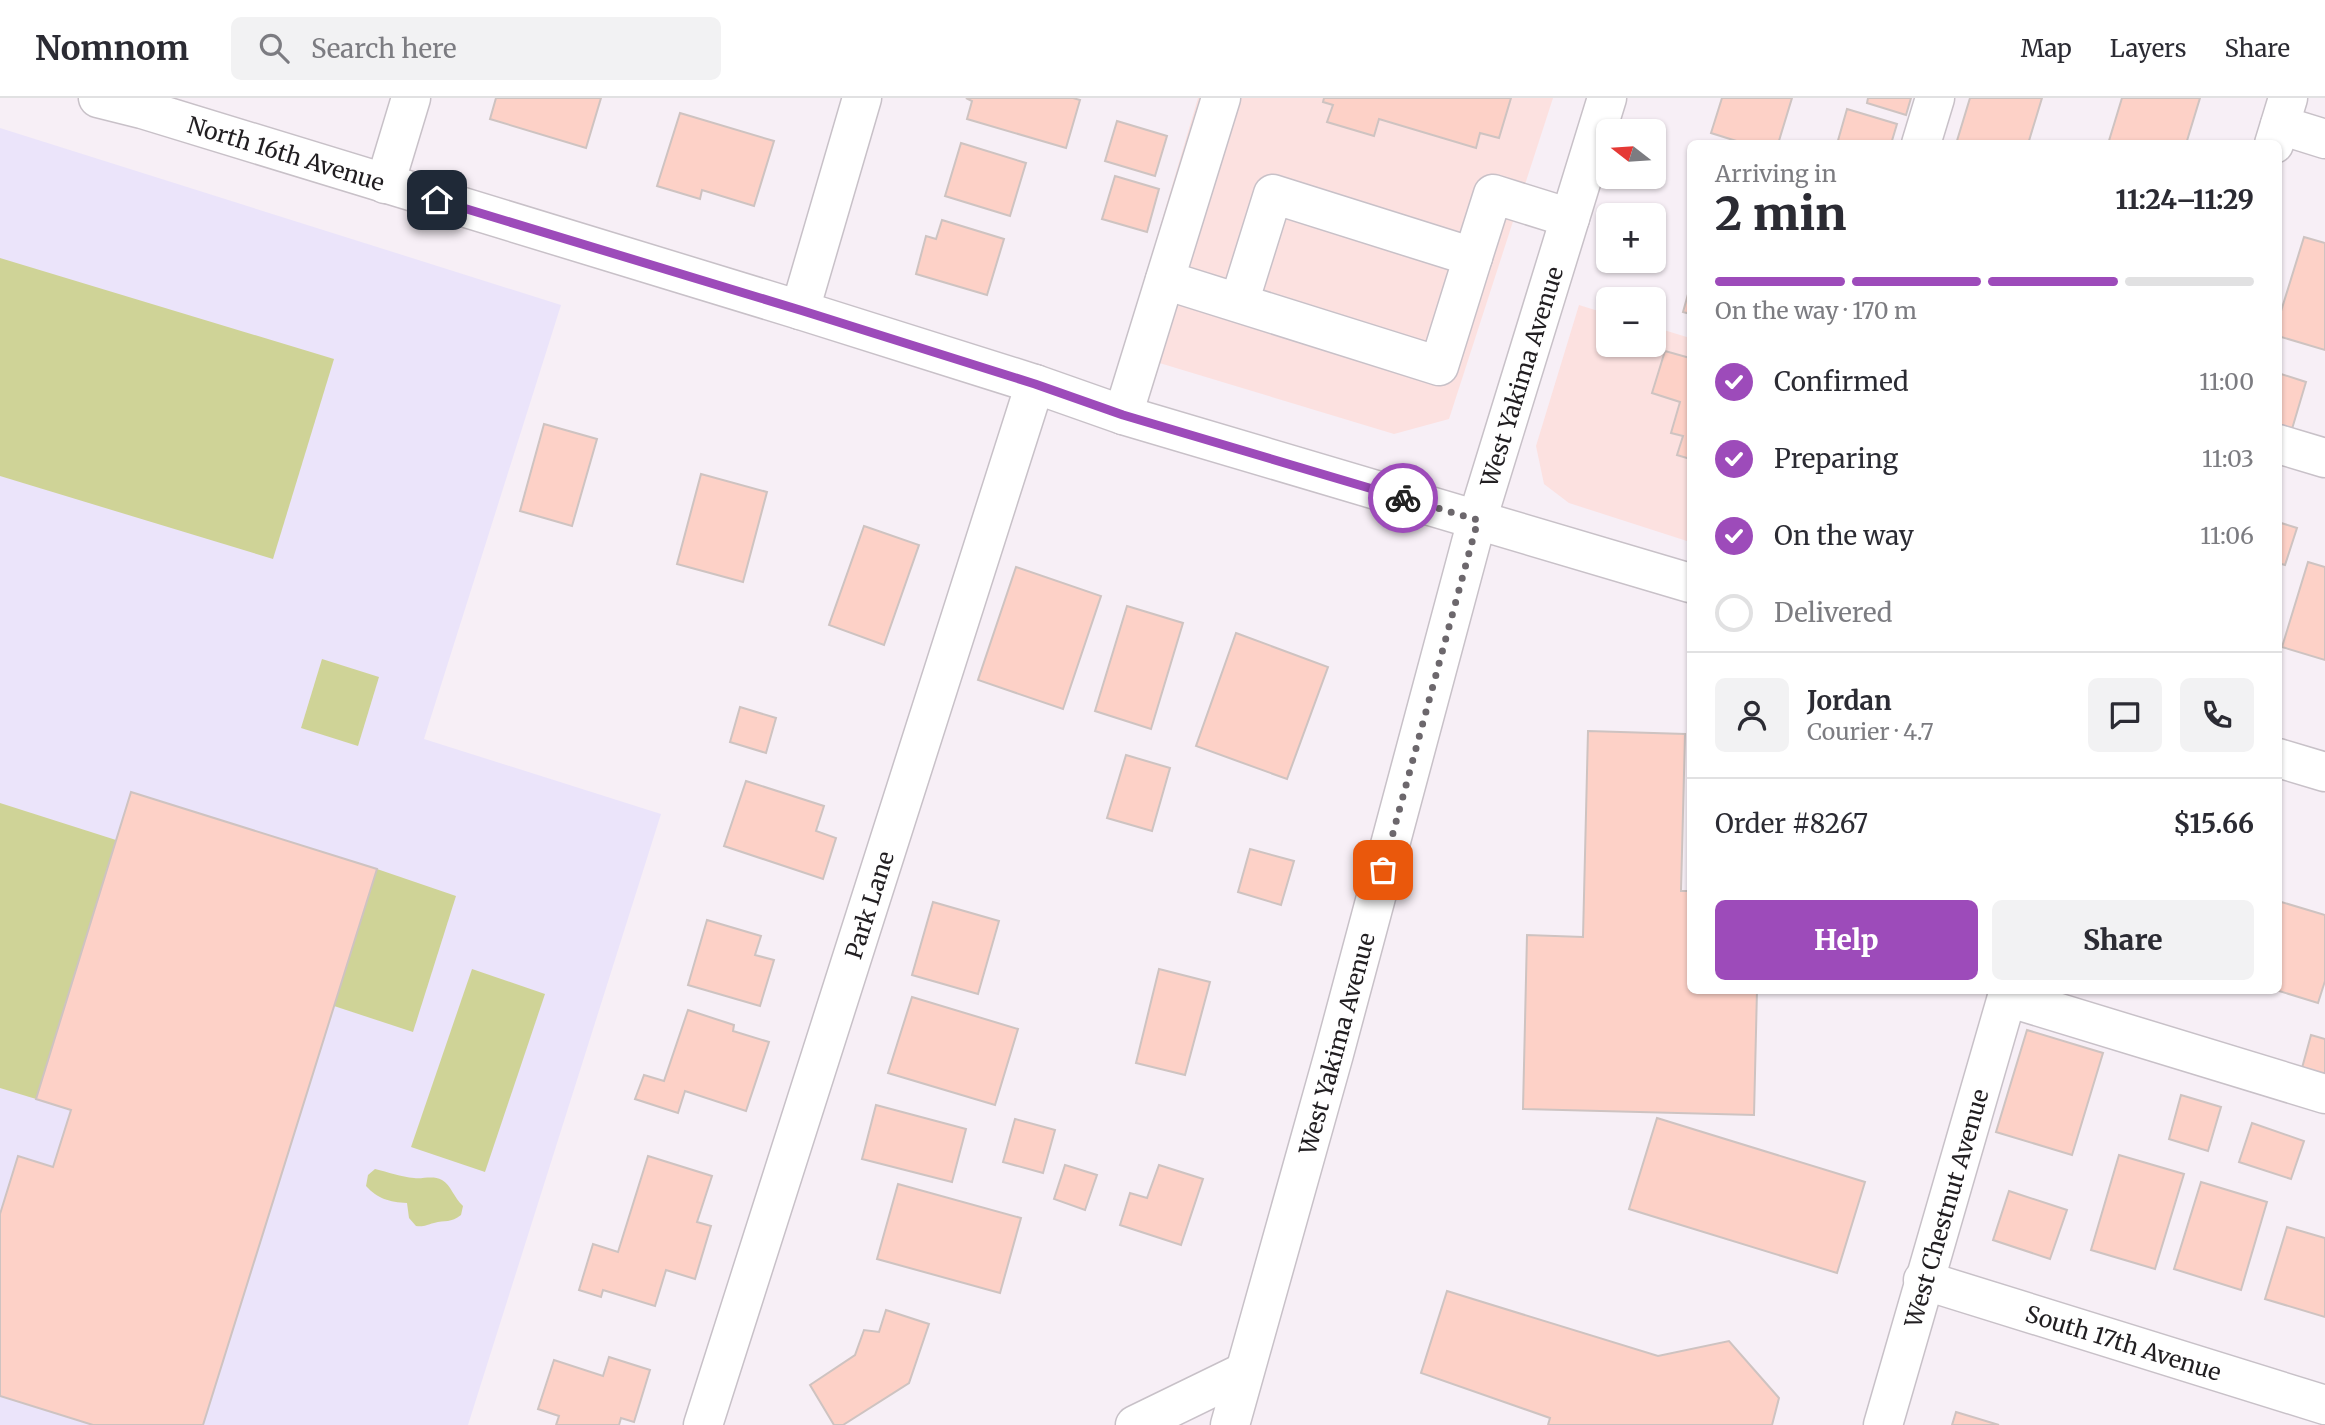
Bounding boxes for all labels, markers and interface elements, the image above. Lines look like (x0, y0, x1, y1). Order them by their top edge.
search box (231, 17, 721, 80)
text: Nomnom (35, 28, 189, 69)
icon: search (255, 29, 293, 67)
text: Search here (311, 32, 457, 65)
text: Map (2021, 33, 2072, 64)
text: Layers (2110, 33, 2186, 64)
text: Share (2224, 33, 2290, 64)
street label: North 16th Avenue (184, 109, 388, 197)
north arrow (1596, 119, 1666, 189)
map controls (1596, 119, 1666, 357)
text: Arriving in (1715, 159, 1837, 188)
pin (407, 170, 467, 230)
icon: home (418, 181, 456, 219)
text: 11:24–11:29 (2116, 183, 2254, 216)
text: 2 min (1715, 185, 1847, 243)
button: + (1596, 203, 1666, 273)
street label: West Yakima Avenue (1473, 263, 1569, 491)
button: − (1596, 287, 1666, 357)
text: On the way · 170 m (1715, 296, 1917, 325)
icon: check (1715, 363, 1753, 401)
text: Confirmed (1774, 365, 1909, 398)
text: 11:00 (2199, 367, 2254, 396)
icon: check (1715, 440, 1753, 478)
text: Preparing (1774, 442, 1898, 475)
text: 11:03 (2202, 444, 2254, 473)
courier (1368, 463, 1438, 533)
icon: bike (1384, 479, 1422, 517)
icon: check (1715, 517, 1753, 555)
text: On the way (1774, 519, 1914, 552)
text: 11:06 (2200, 521, 2254, 550)
text: Delivered (1774, 596, 1893, 629)
button: person (1715, 678, 1789, 752)
button: chat (2088, 678, 2162, 752)
button: phone (2180, 678, 2254, 752)
text: Jordan (1807, 684, 1892, 717)
text: Courier · 4.7 (1807, 717, 1934, 746)
text: Order #8267 (1715, 807, 1868, 840)
text: $15.66 (2173, 807, 2254, 840)
pin (1353, 840, 1413, 900)
street label: Park Lane (838, 847, 900, 962)
icon: bag (1364, 851, 1402, 889)
button: Help (1715, 900, 1978, 980)
button: Share (1992, 900, 2254, 980)
street label: West Yakima Avenue (1292, 929, 1380, 1159)
street label: West Chestnut Avenue (1897, 1085, 1994, 1331)
street label: South 17th Avenue (2022, 1298, 2225, 1386)

